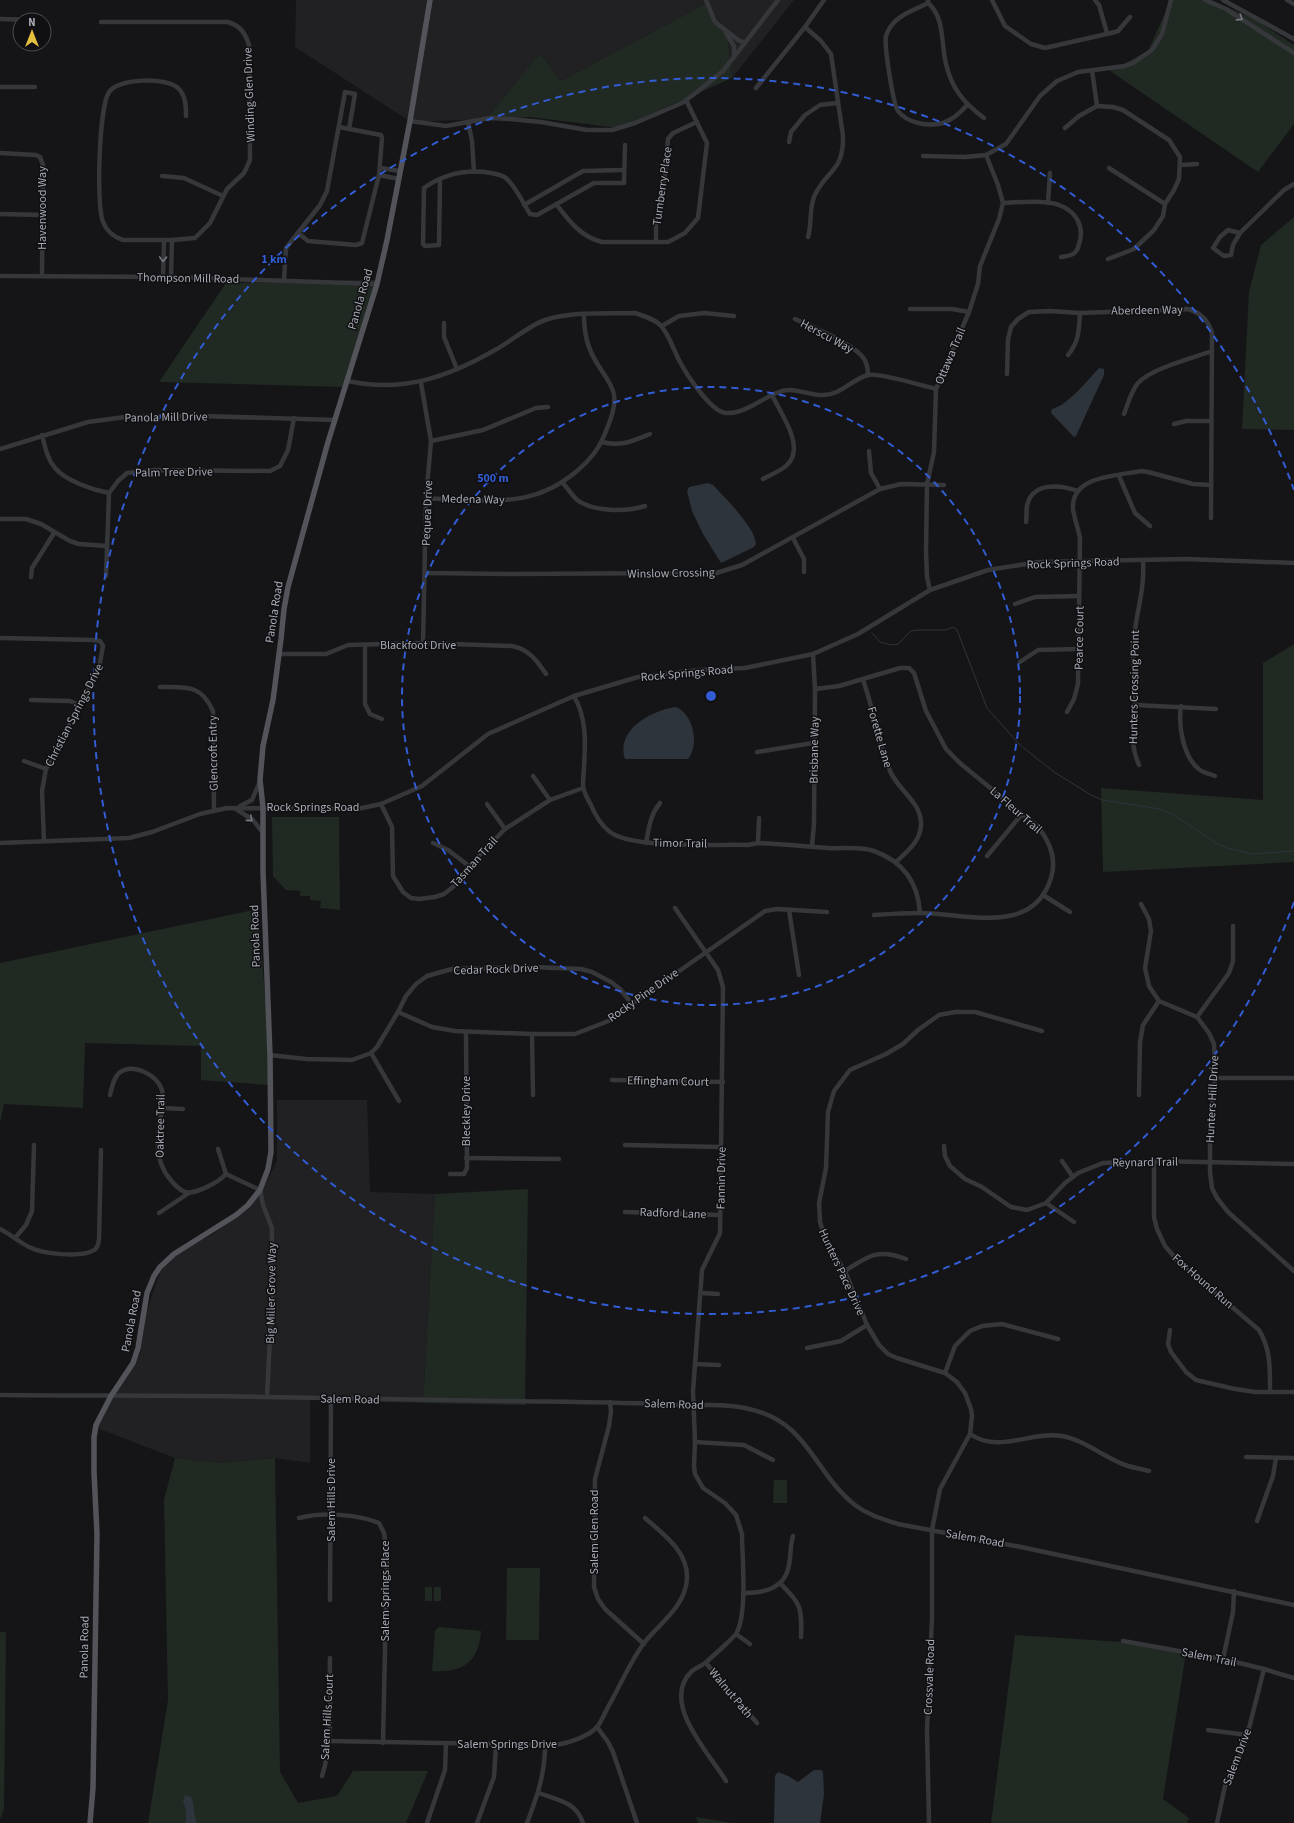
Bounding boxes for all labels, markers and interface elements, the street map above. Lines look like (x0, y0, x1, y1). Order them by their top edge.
north arrow (12, 12, 52, 52)
one-way arrow (1235, 13, 1242, 20)
text: N (28, 15, 36, 30)
street label: Winding Glen Drive (239, 47, 260, 143)
street label: Turnberry Place (649, 146, 676, 227)
street label: Havenwood Way (34, 166, 51, 250)
text: 1 km (261, 251, 287, 268)
one-way arrow (159, 256, 167, 262)
street label: Panola Road (344, 267, 377, 332)
street label: Thompson Mill Road (137, 269, 239, 288)
street label: Aberdeen Way (1111, 301, 1183, 320)
street label: Herscu Way (797, 315, 857, 358)
street label: Ottawa Trail (931, 325, 970, 387)
street label: Panola Mill Drive (124, 408, 208, 427)
street label: Palm Tree Drive (135, 463, 213, 482)
text: 500 m (477, 470, 509, 487)
street label: Pequea Drive (418, 480, 437, 546)
street label: Medena Way (441, 490, 505, 509)
street label: Rock Springs Road (1026, 553, 1120, 574)
street label: Winslow Crossing (627, 564, 715, 583)
street label: Panola Road (261, 580, 288, 644)
street label: Pearce Court (1070, 606, 1089, 670)
street label: Hunters Crossing Point (1125, 630, 1144, 744)
street label: Blackfoot Drive (380, 637, 456, 654)
street label: Christian Springs Drive (41, 661, 108, 770)
street label: Rock Springs Road (640, 661, 734, 686)
centre of rings (704, 689, 718, 703)
street label: Forette Lane (863, 705, 896, 770)
street label: Glencroft Entry (204, 715, 223, 791)
street label: Brisbane Way (805, 716, 824, 784)
street label: La Fleur Trail (986, 783, 1045, 838)
street label: Rock Springs Road (266, 799, 360, 816)
one-way arrow (245, 814, 253, 821)
street label: Tasman Trail (447, 833, 502, 892)
street label: Timor Trail (653, 835, 707, 852)
street label: Panola Road (246, 904, 265, 968)
street label: Cedar Rock Drive (453, 960, 539, 979)
street label: Rocky Pine Drive (604, 965, 682, 1026)
street label: Hunters Hill Drive (1202, 1055, 1223, 1143)
street label: Effingham Court (627, 1072, 709, 1091)
street label: Bleckley Drive (458, 1076, 475, 1146)
street label: Oaktree Trail (151, 1094, 170, 1158)
street label: Fannin Drive (712, 1147, 731, 1209)
street label: Reynard Trail (1112, 1153, 1178, 1172)
street label: Radford Lane (639, 1204, 707, 1223)
street label: Hunters Pace Drive (814, 1226, 869, 1319)
street label: Big Miller Grove Way (262, 1242, 281, 1344)
street label: Fox Hound Run (1168, 1250, 1237, 1313)
street label: Panola Road (117, 1289, 146, 1353)
street label: Salem Road (320, 1390, 380, 1409)
street label: Salem Road (644, 1395, 704, 1414)
street label: Salem Hills Drive (323, 1458, 340, 1542)
street label: Salem Glen Road (586, 1490, 603, 1574)
street label: Salem Road (944, 1525, 1006, 1552)
street label: Salem Springs Place (377, 1540, 394, 1642)
street label: Panola Road (75, 1616, 94, 1678)
street label: Crossvale Road (920, 1639, 939, 1715)
street label: Salem Trail (1180, 1644, 1238, 1671)
street label: Walnut Path (705, 1665, 757, 1722)
street label: Salem Hills Court (317, 1674, 338, 1761)
street label: Salem Drive (1219, 1726, 1256, 1788)
street label: Salem Springs Drive (457, 1736, 557, 1753)

